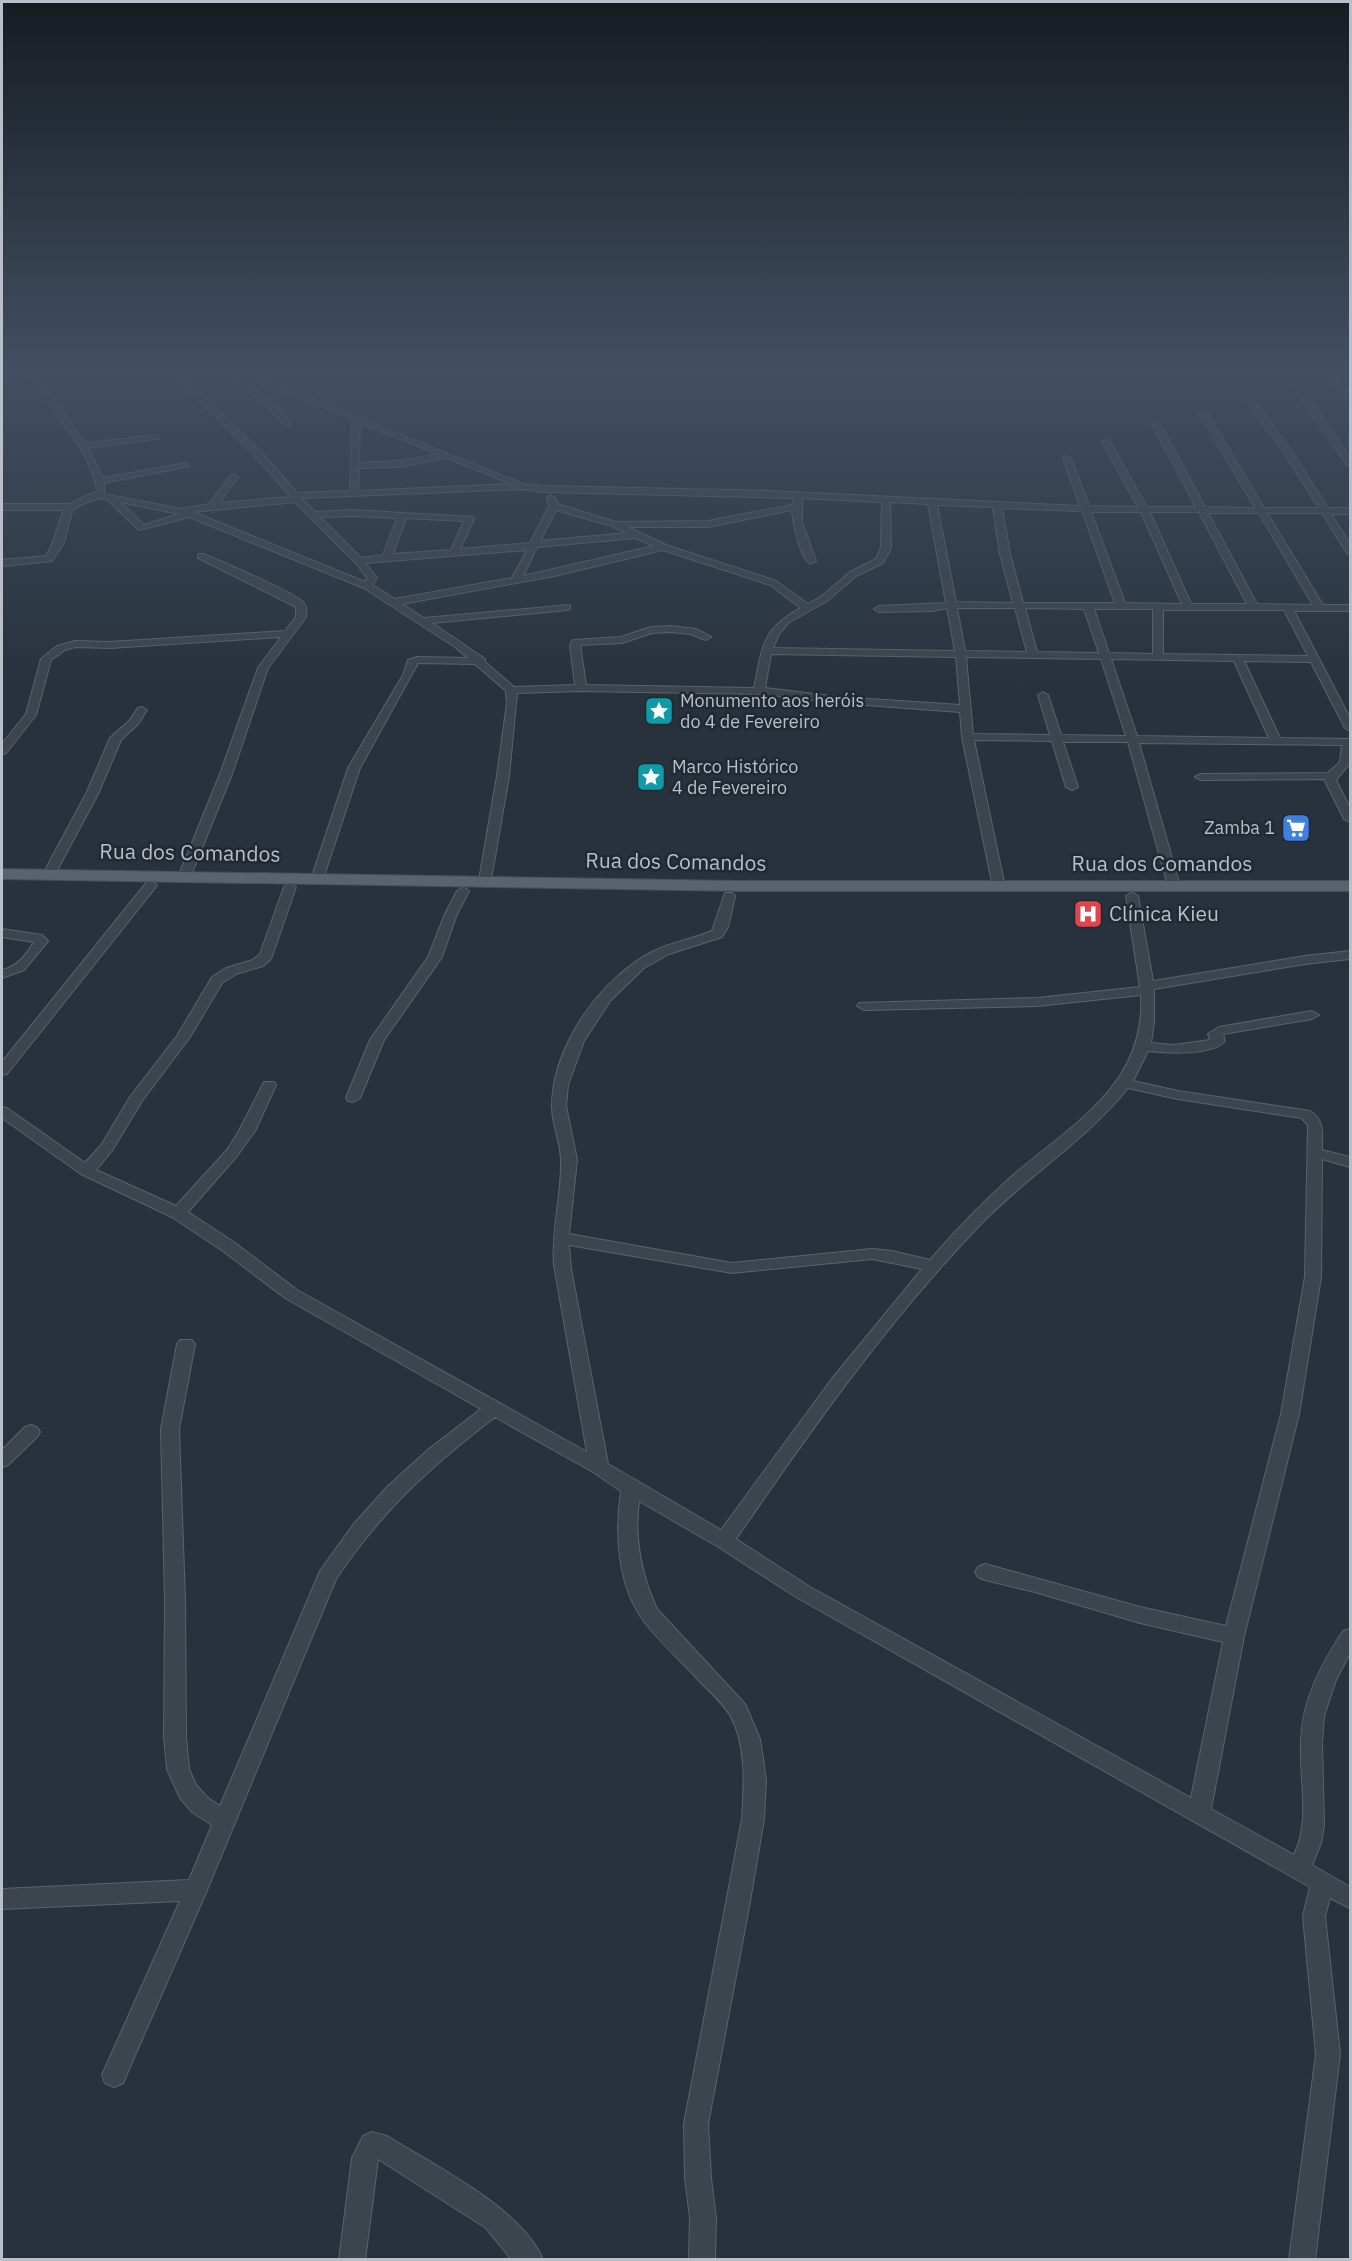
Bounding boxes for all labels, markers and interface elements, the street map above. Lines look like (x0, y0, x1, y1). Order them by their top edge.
place label: Monumento aos heróis do 4 de Fevereiro (680, 689, 864, 733)
place icon: Monumento aos heróis do 4 de Fevereiro (643, 695, 675, 727)
place label: Marco Histórico 4 de Fevereiro (672, 755, 798, 799)
place icon: Marco Histórico 4 de Fevereiro (635, 761, 667, 793)
supermarket icon: Zamba 1 (1280, 812, 1312, 844)
place label: Zamba 1 (1204, 816, 1275, 839)
street label: Rua dos Comandos (99, 836, 281, 868)
street label: Rua dos Comandos (585, 845, 767, 877)
street label: Rua dos Comandos (1071, 849, 1253, 877)
hospital icon: Clínica Kieu (1072, 898, 1104, 930)
place label: Clínica Kieu (1109, 899, 1219, 927)

